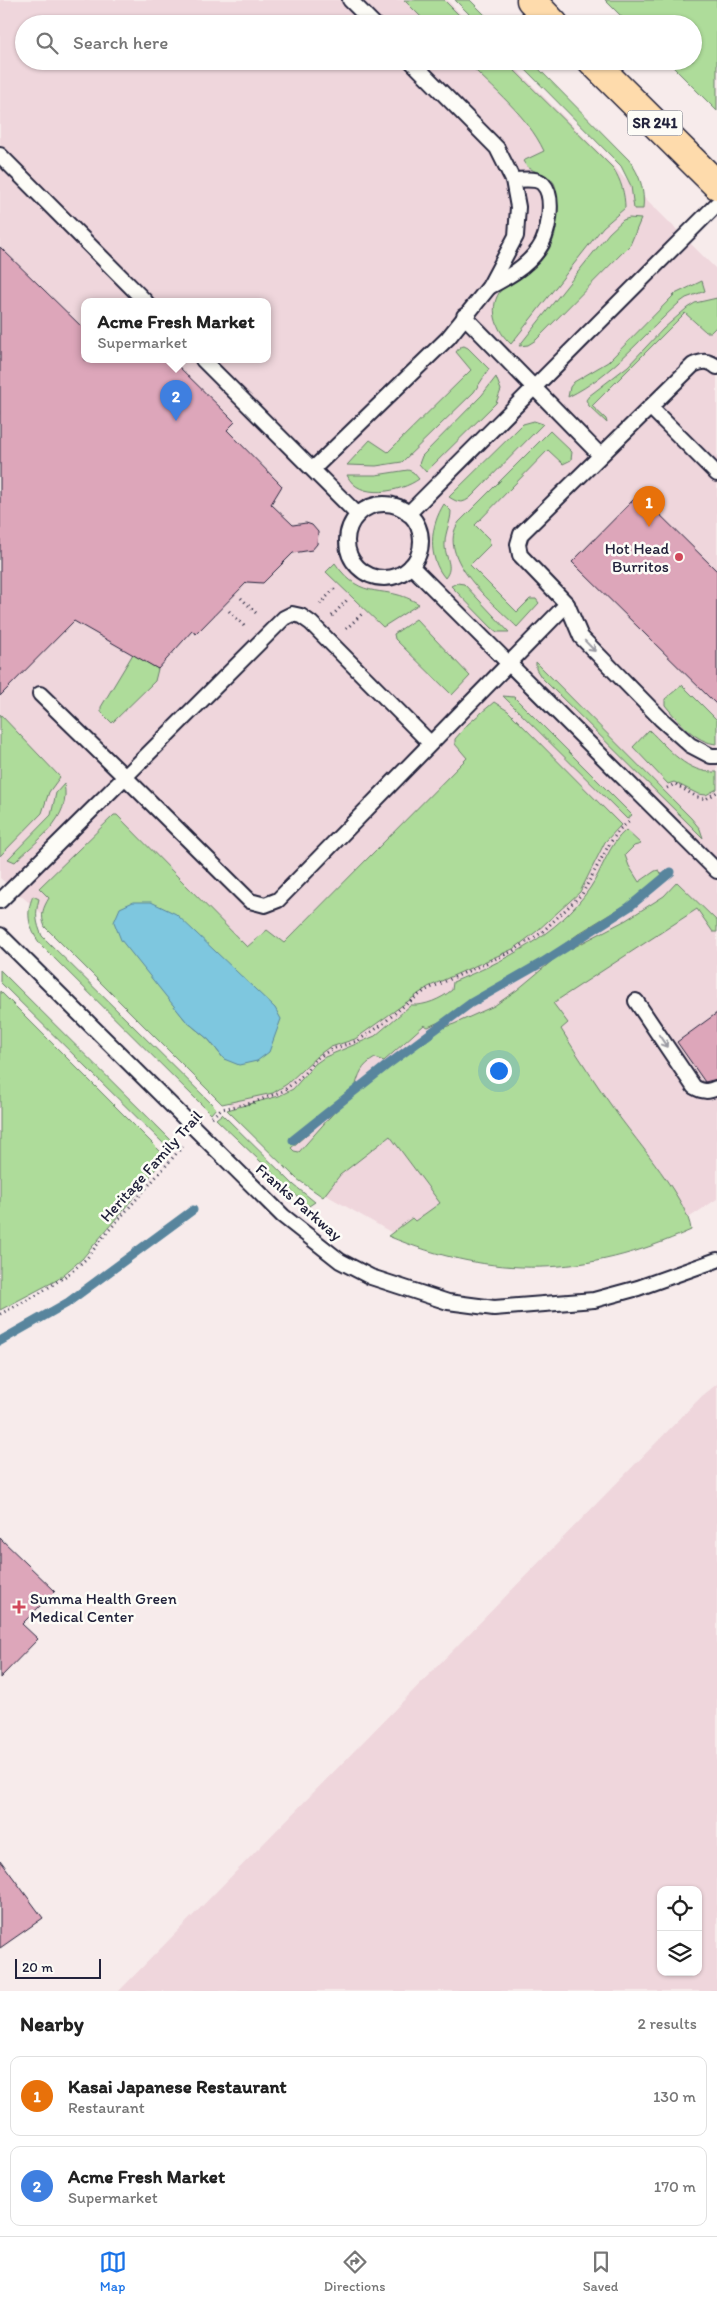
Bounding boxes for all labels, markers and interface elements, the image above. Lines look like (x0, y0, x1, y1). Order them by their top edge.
search box (15, 15, 702, 70)
icon: search (33, 29, 61, 57)
text: Search here (73, 31, 168, 54)
road number: SR 241 (628, 110, 682, 136)
popup (81, 298, 271, 363)
text: Acme Fresh Market (97, 310, 255, 333)
text: Supermarket (97, 333, 187, 352)
pin: 2 (160, 380, 192, 421)
pin: 1 (633, 486, 665, 527)
place label: Hot Head Burritos (605, 539, 669, 576)
marker: Hot Head Burritos (673, 551, 685, 563)
one-way arrow (584, 640, 596, 653)
one-way arrow (658, 1034, 668, 1048)
your location (486, 1058, 512, 1084)
street label: Heritage Family Trail (96, 1106, 206, 1226)
street label: Franks Parkway (252, 1159, 346, 1245)
place label: Summa Health Green Medical Center (30, 1589, 177, 1626)
marker: Summa Health Green Medical Center (12, 1600, 26, 1614)
map controls (657, 1886, 702, 1976)
button: locate (657, 1886, 702, 1931)
button: layers (657, 1931, 702, 1976)
scale bar (15, 1956, 101, 1979)
text: 20 m (22, 1959, 53, 1976)
text: Nearby (20, 2011, 84, 2036)
text: 2 results (637, 2014, 697, 2033)
text: Kasai Japanese Restaurant (68, 2075, 287, 2098)
text: 1 (33, 2087, 41, 2106)
text: 130 m (653, 2087, 696, 2106)
text: Restaurant (68, 2098, 145, 2117)
text: Acme Fresh Market (68, 2165, 225, 2188)
text: 2 (33, 2177, 41, 2196)
text: 170 m (654, 2177, 696, 2196)
text: Supermarket (68, 2188, 158, 2207)
tab: Map (99, 2248, 127, 2295)
tab: Directions (324, 2248, 385, 2295)
tab: Saved (583, 2248, 618, 2295)

